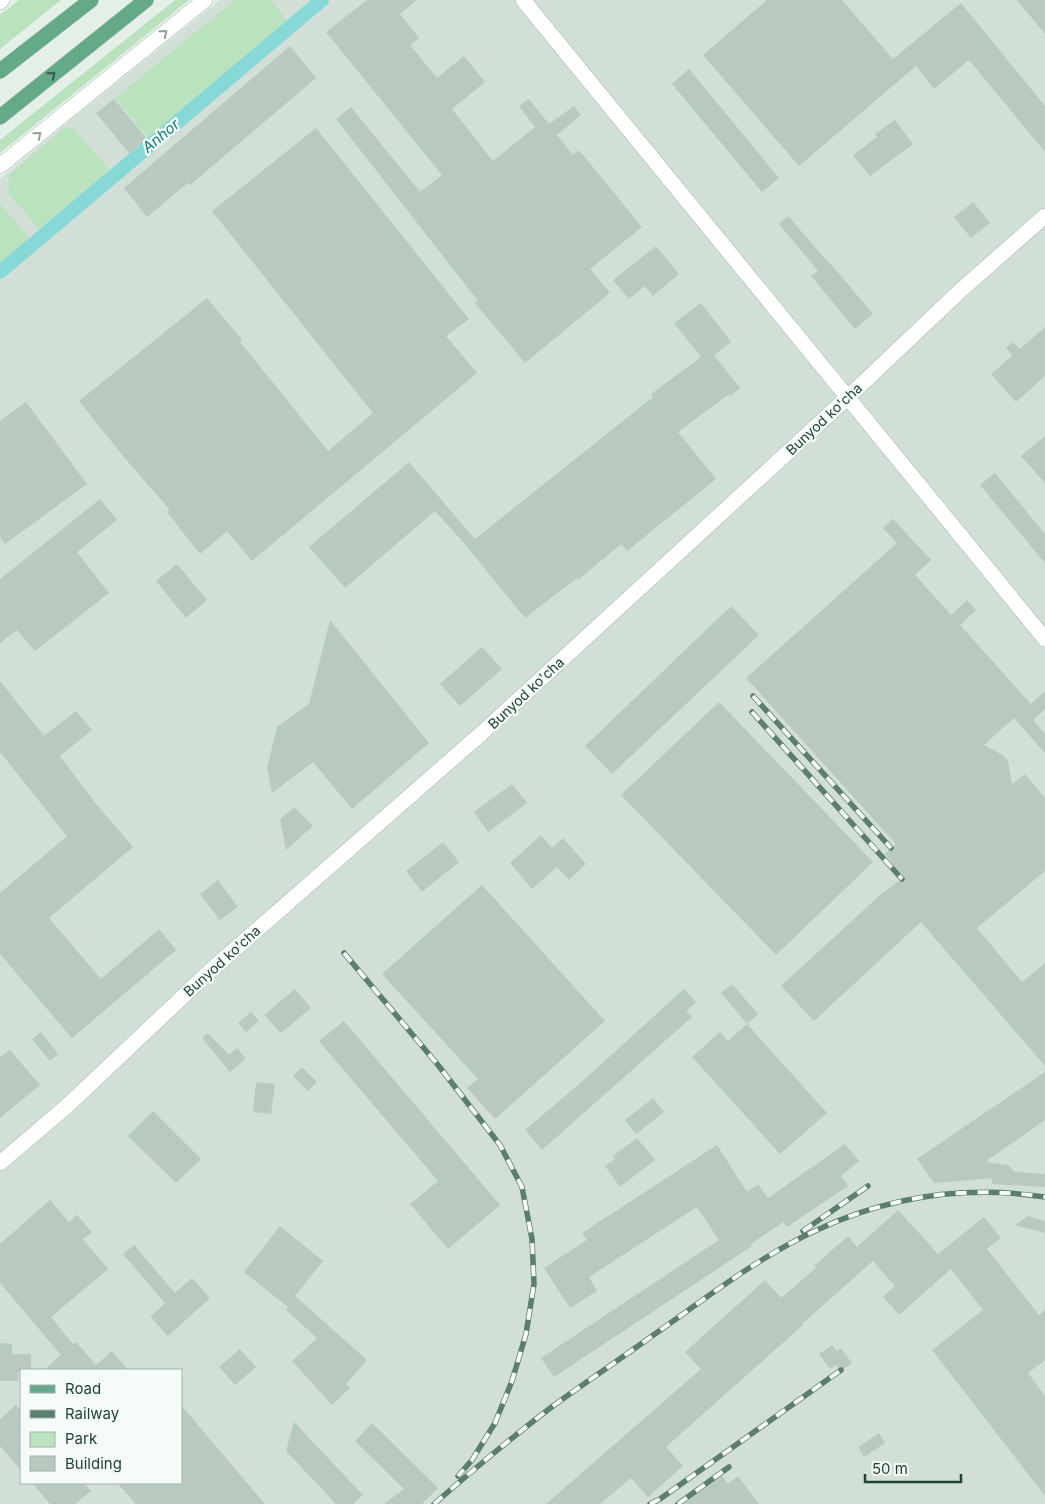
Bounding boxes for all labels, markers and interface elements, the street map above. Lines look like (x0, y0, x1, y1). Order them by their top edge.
one-way arrow (158, 30, 167, 38)
one-way arrow (46, 73, 55, 81)
water label: Anhor (137, 114, 183, 157)
one-way arrow (32, 132, 41, 140)
street label: Bunyod ko'cha (782, 379, 865, 458)
street label: Bunyod ko'cha (484, 653, 567, 732)
street label: Bunyod ko'cha (180, 922, 264, 1000)
legend (20, 1369, 182, 1484)
text: Road (65, 1379, 101, 1398)
text: Railway (65, 1404, 120, 1423)
text: Park (65, 1429, 98, 1448)
scale bar (865, 1452, 961, 1484)
text: Building (65, 1454, 122, 1473)
text: 50 m (872, 1459, 908, 1478)

